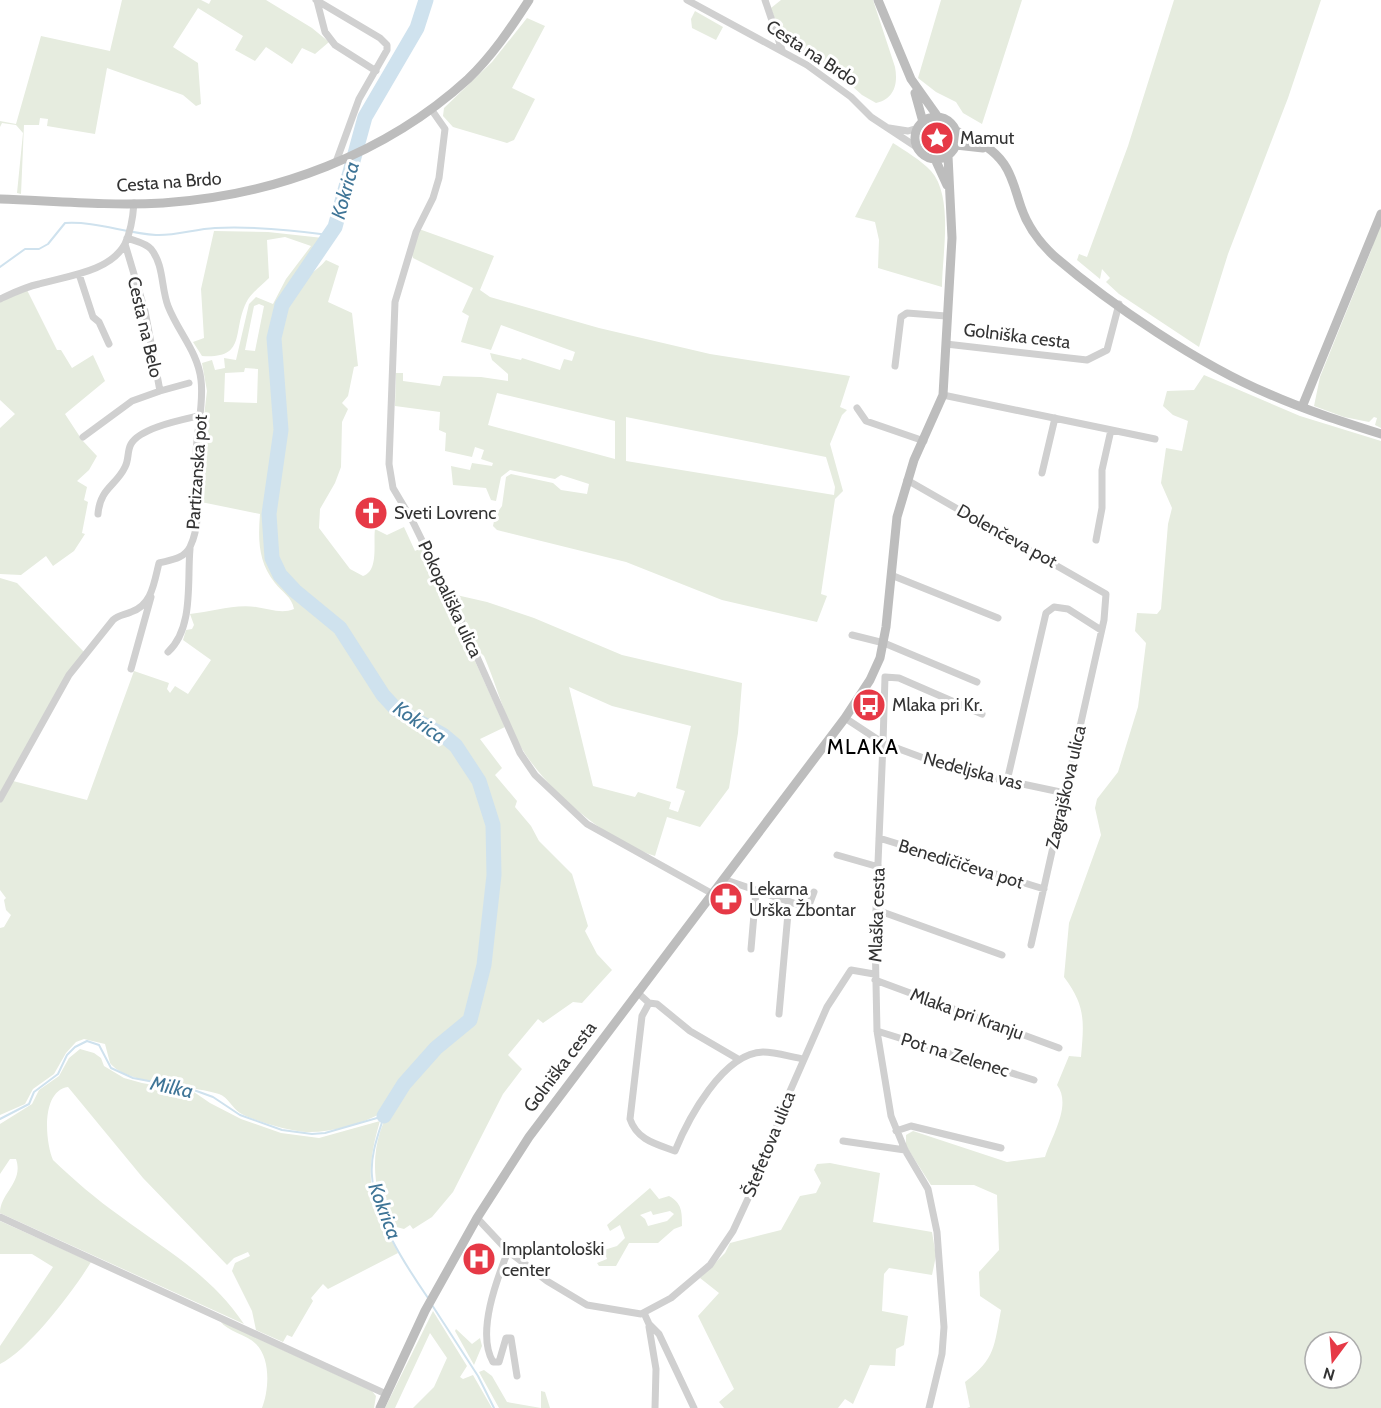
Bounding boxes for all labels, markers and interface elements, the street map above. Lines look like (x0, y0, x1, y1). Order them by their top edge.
street label: Cesta na Brdo (762, 15, 862, 91)
place icon: Mamut (919, 120, 955, 156)
place label: Mamut (960, 127, 1014, 149)
water label: Kokrica (326, 159, 364, 221)
street label: Cesta na Brdo (116, 167, 222, 197)
street label: Cesta na Belo (123, 274, 167, 380)
street label: Golniška cesta (962, 319, 1072, 354)
street label: Partizanska pot (182, 414, 212, 530)
church icon: Sveti Lovrenc (353, 495, 389, 531)
street label: Dolenčeva pot (953, 499, 1061, 573)
place label: Sveti Lovrenc (394, 502, 496, 524)
street label: Pokopališka ulica (413, 537, 487, 661)
bus stop icon: Mlaka pri Kr. (851, 687, 887, 723)
place label: Mlaka pri Kr. (892, 694, 983, 716)
water label: Kokrica (389, 696, 451, 748)
street label: Zagrajškova ulica (1041, 723, 1091, 851)
district label: MLAKA (827, 734, 899, 759)
street label: Nedeljska vas (921, 747, 1025, 795)
street label: Benedičičeva pot (896, 835, 1026, 893)
street label: Mlaška cesta (864, 867, 890, 963)
place label: Lekarna Urška Žbontar (749, 878, 856, 921)
pharmacy icon: Lekarna Urška Žbontar (708, 881, 744, 917)
street label: Mlaka pri Kranju (907, 983, 1027, 1045)
street label: Golniška cesta (519, 1017, 601, 1117)
street label: Pot na Zelenec (898, 1028, 1012, 1082)
water label: Milka (147, 1071, 196, 1103)
street label: Štefetova ulica (738, 1088, 800, 1200)
water label: Kokrica (363, 1179, 407, 1243)
place label: Implantološki center (502, 1238, 604, 1281)
hospital icon: Implantološki center (461, 1241, 497, 1277)
north arrow (1303, 1330, 1363, 1390)
text: N (1321, 1363, 1337, 1385)

